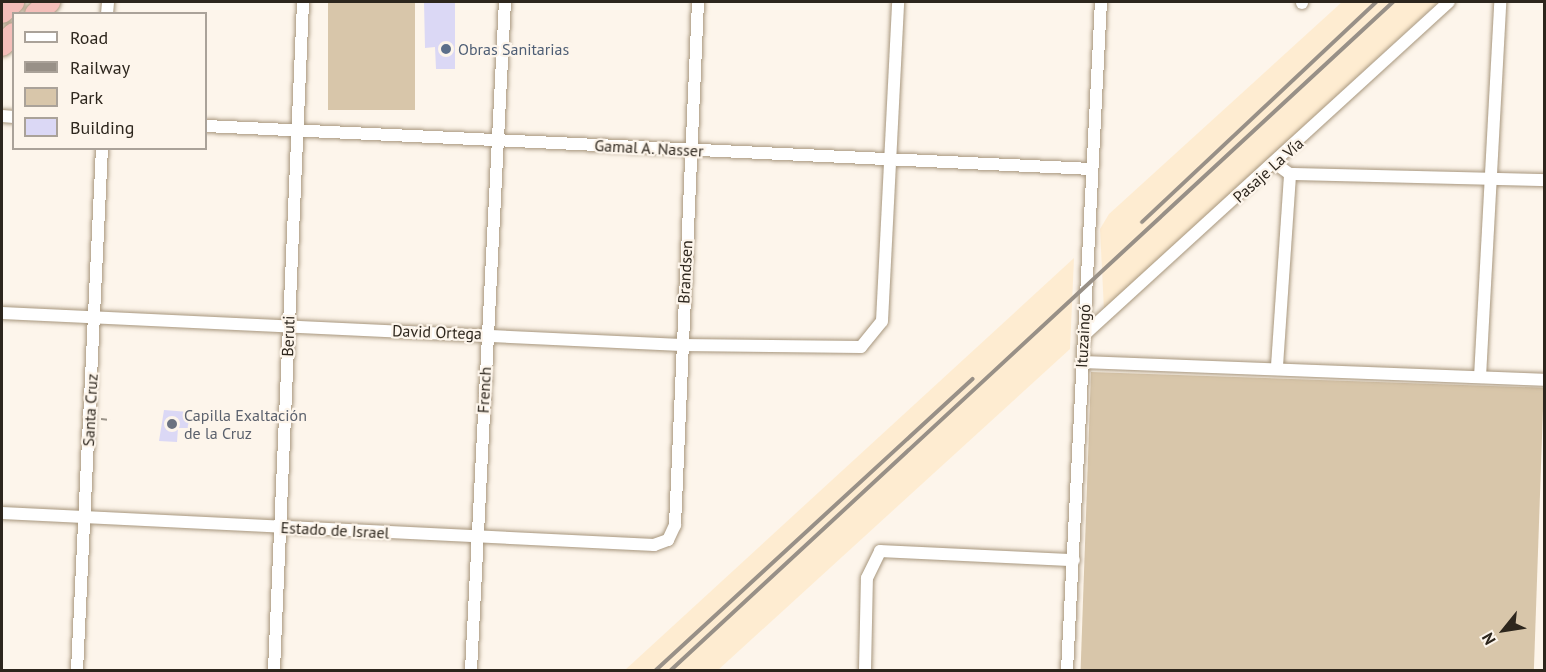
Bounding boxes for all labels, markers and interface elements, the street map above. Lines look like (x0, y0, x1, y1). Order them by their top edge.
legend (12, 12, 207, 150)
text: Road (70, 26, 108, 49)
place label: Obras Sanitarias (458, 39, 569, 59)
marker: Obras Sanitarias (439, 42, 453, 56)
text: Railway (70, 56, 130, 79)
text: Park (70, 86, 103, 109)
text: Building (70, 116, 134, 139)
street label: Pasaje La Vía (1229, 133, 1307, 207)
street label: Gamal A. Nasser (593, 136, 705, 160)
street label: Brandsen (674, 240, 696, 304)
street label: Ituzaingó (1072, 304, 1094, 368)
street label: Beruti (278, 315, 298, 357)
street label: David Ortega (392, 321, 482, 343)
street label: French (473, 366, 495, 414)
street label: Santa Cruz (79, 373, 101, 447)
place label: Capilla Exaltación de la Cruz (184, 405, 307, 443)
marker: Capilla Exaltación de la Cruz (165, 417, 179, 431)
street label: Estado de Israel (280, 518, 390, 542)
north arrow (1474, 600, 1534, 660)
text: N (1477, 629, 1500, 649)

